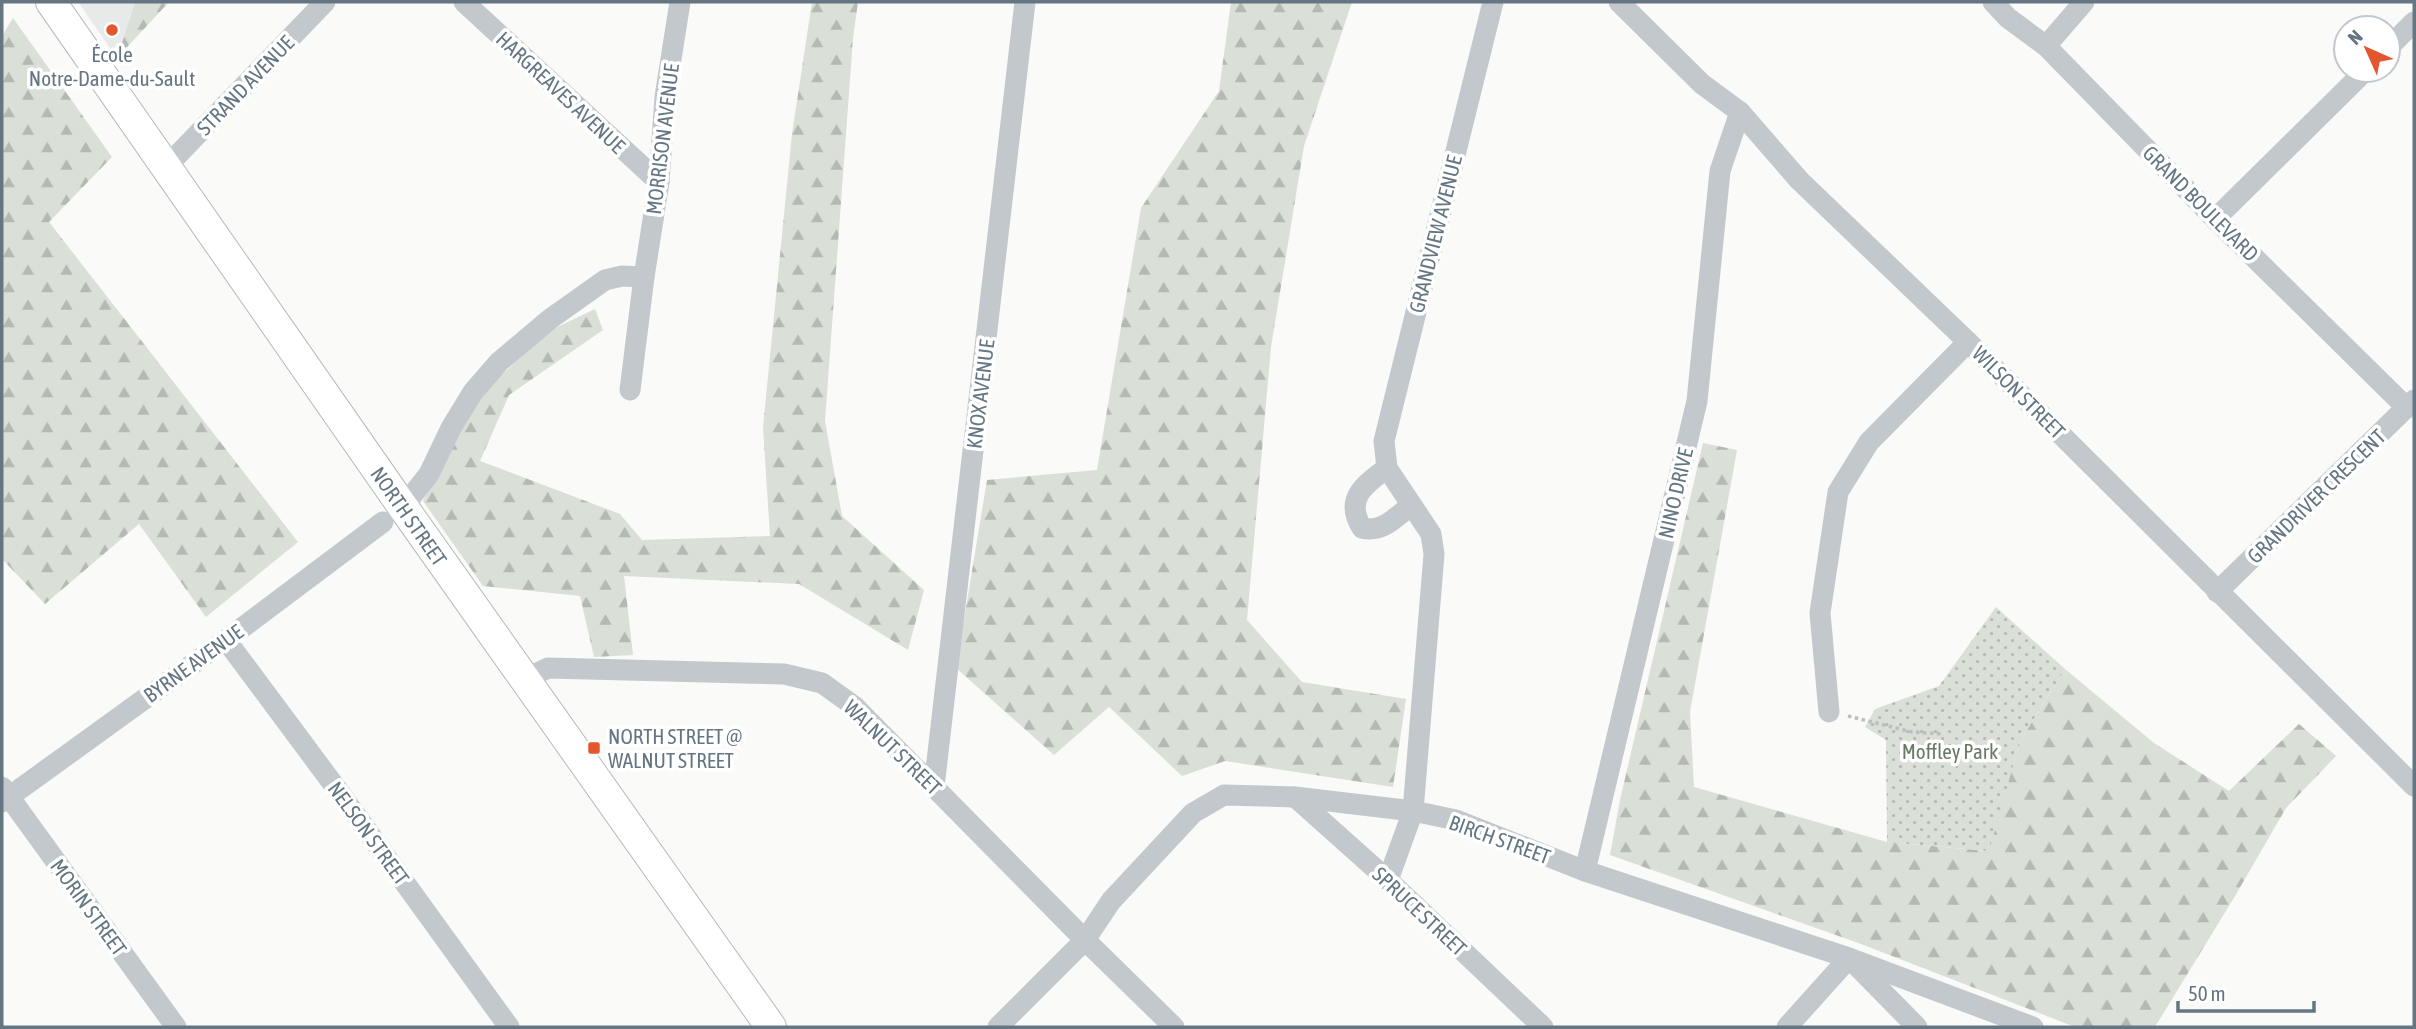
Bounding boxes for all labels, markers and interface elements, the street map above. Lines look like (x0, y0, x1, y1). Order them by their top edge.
north arrow (2332, 14, 2402, 84)
marker: École Notre-Dame-du-Sault (104, 22, 120, 38)
text: N (2343, 25, 2367, 49)
street label: HARGREAVES AVENUE (492, 26, 630, 158)
street label: STRAND AVENUE (192, 30, 298, 140)
place label: École Notre-Dame-du-Sault (29, 42, 195, 90)
street label: MORRISON AVENUE (641, 62, 683, 216)
street label: GRAND BOULEVARD (2138, 140, 2264, 266)
street label: GRANDVIEW AVENUE (1404, 153, 1466, 315)
street label: KNOX AVENUE (961, 338, 999, 450)
street label: WILSON STREET (1968, 341, 2070, 443)
street label: GRANDRIVER CRESCENT (2242, 424, 2390, 568)
street label: NINO DRIVE (1653, 445, 1697, 541)
street label: NORTH STREET (366, 462, 452, 570)
street label: BYRNE AVENUE (139, 619, 247, 707)
street label: WALNUT STREET (839, 695, 947, 799)
place label: NORTH STREET @ WALNUT STREET (608, 724, 742, 772)
park label: Moffley Park (1902, 739, 1998, 763)
marker: NORTH STREET @ WALNUT STREET (586, 740, 602, 756)
street label: NELSON STREET (324, 777, 414, 889)
street label: BIRCH STREET (1446, 810, 1554, 868)
street label: MORIN STREET (46, 854, 132, 960)
street label: SPRUCE STREET (1368, 862, 1472, 960)
scale bar (2178, 970, 2314, 1014)
text: 50 m (2188, 981, 2226, 1005)

